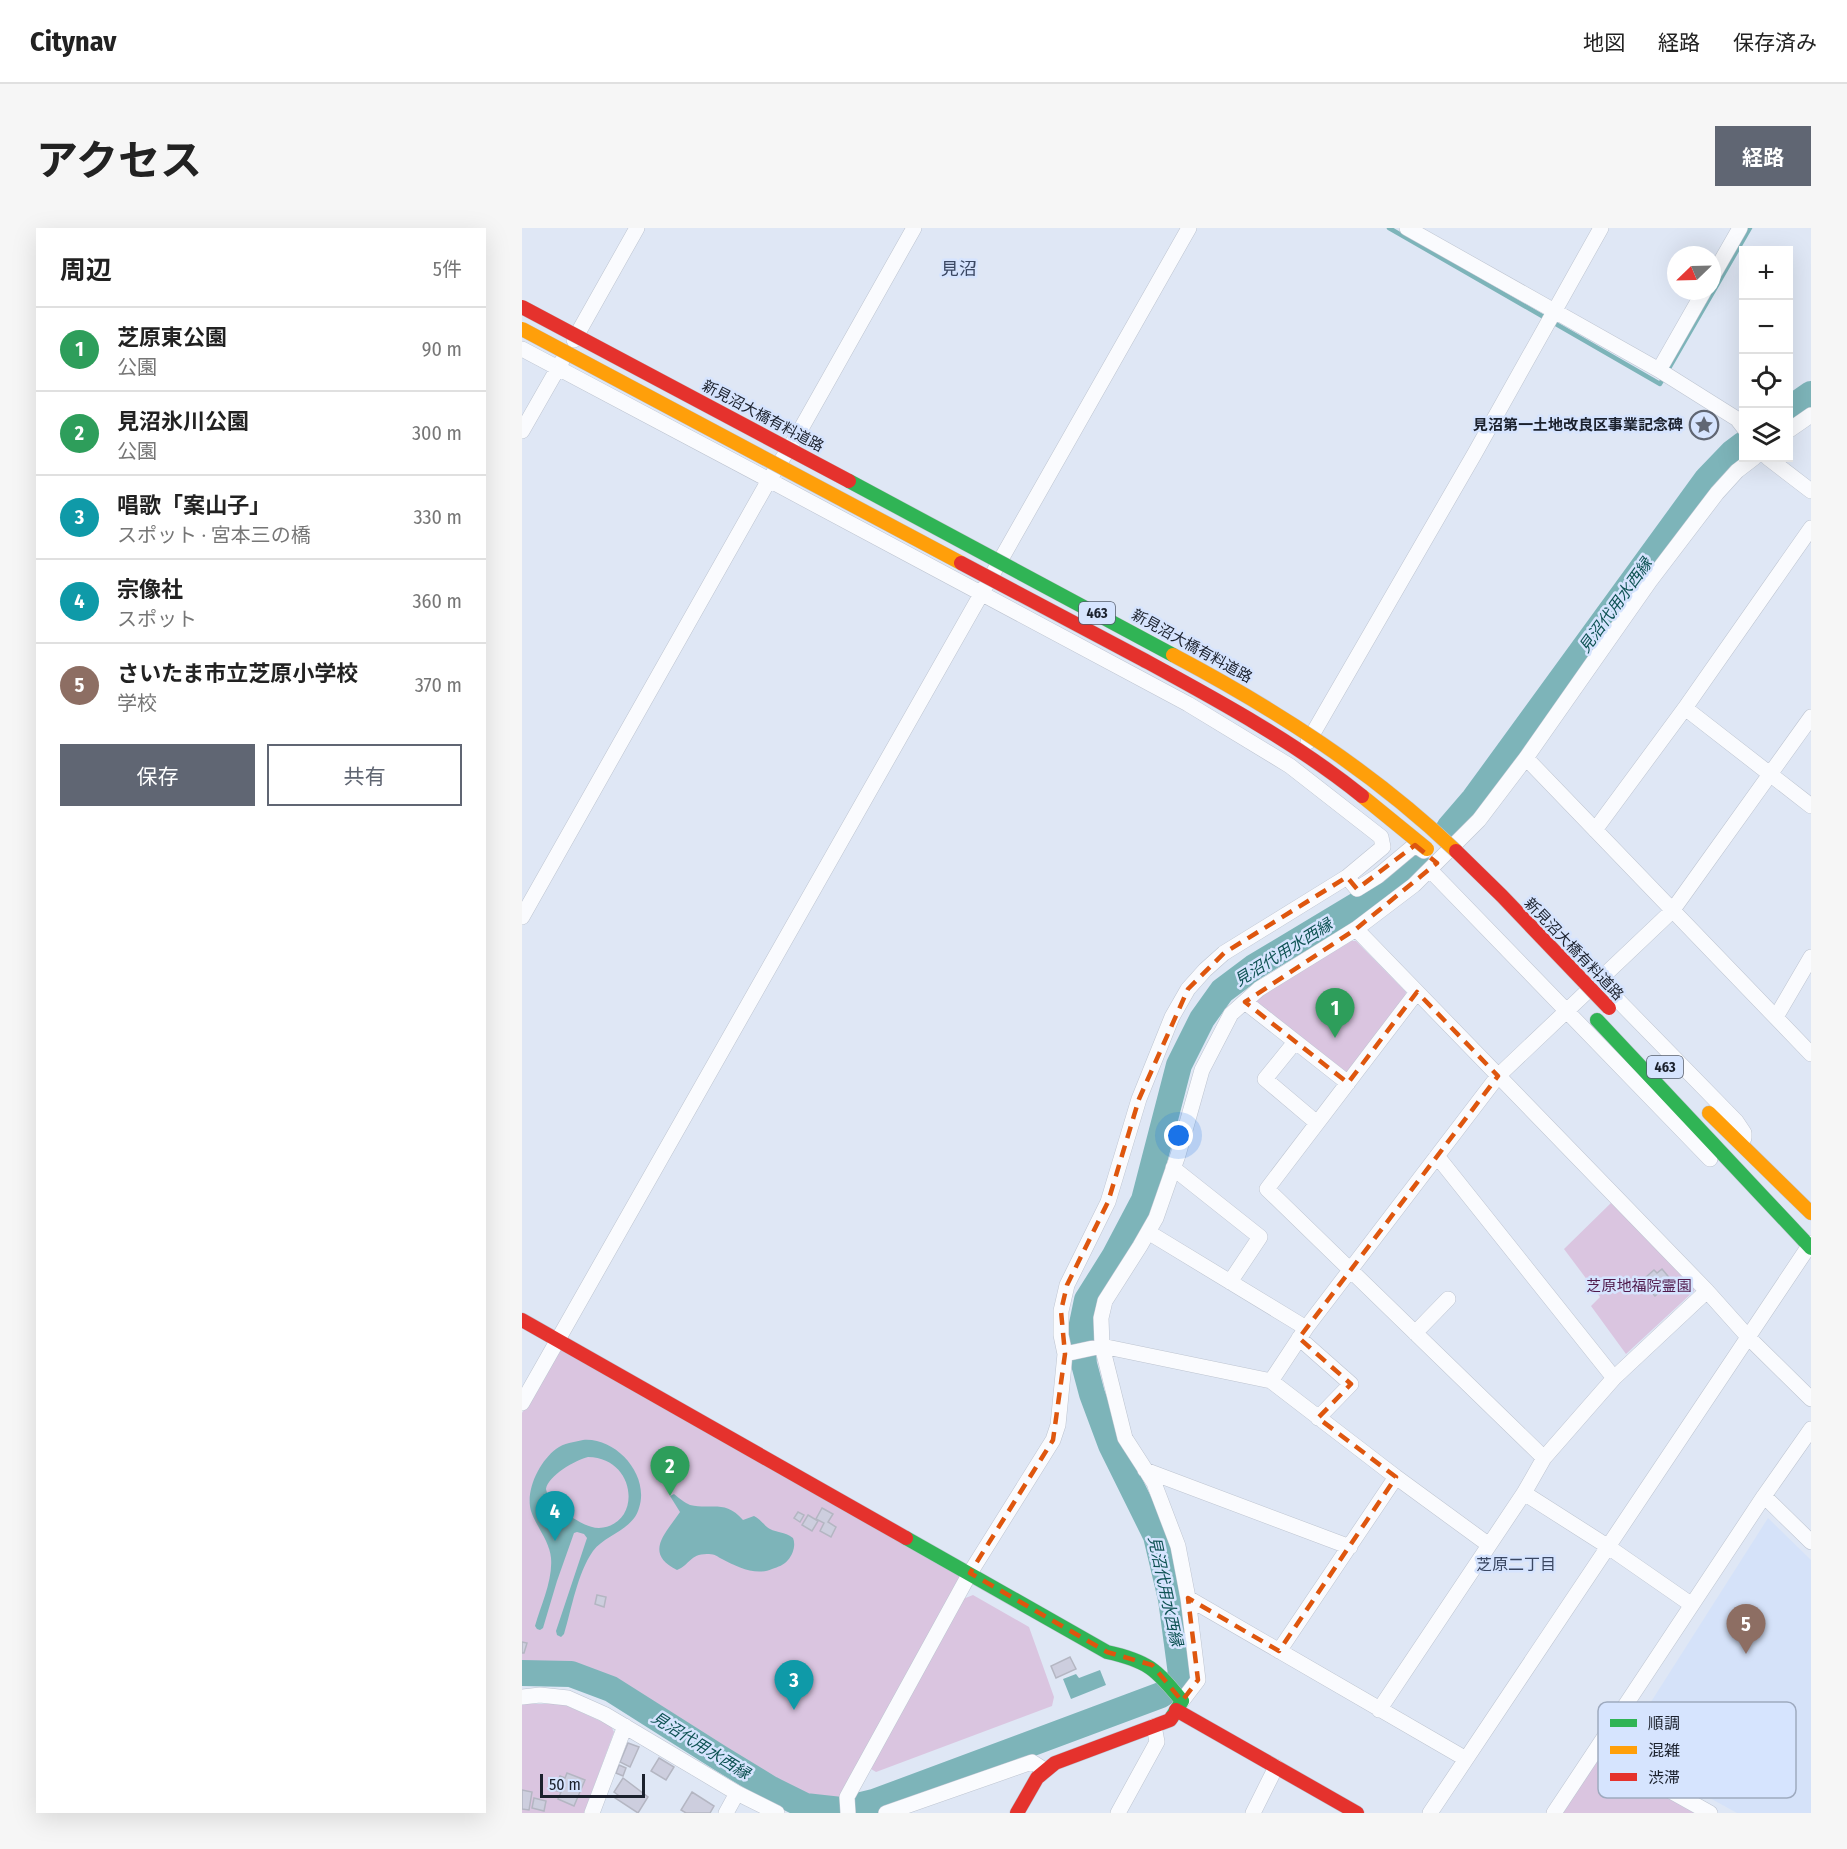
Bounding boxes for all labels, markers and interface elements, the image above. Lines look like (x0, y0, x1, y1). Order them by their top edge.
text: Citynav (30, 25, 116, 58)
text: 地図 (1583, 30, 1625, 56)
text: 経路 (1658, 30, 1700, 56)
text: 保存済み (1733, 30, 1817, 56)
button: 経路 (1715, 126, 1811, 186)
text: アクセス (36, 136, 202, 186)
north arrow (1667, 246, 1721, 300)
map controls (1739, 246, 1793, 462)
button: + (1739, 246, 1793, 300)
text: 周辺 (60, 255, 112, 286)
text: 5件 (433, 257, 462, 281)
district label: 見沼 (941, 258, 977, 280)
button: − (1739, 300, 1793, 354)
text: 芝原東公園 (117, 324, 227, 351)
text: 1 (75, 337, 84, 361)
text: 90 m (422, 337, 462, 361)
button: locate (1739, 354, 1793, 408)
text: 公園 (117, 355, 157, 379)
street label: 新見沼大橋有料道路 (699, 376, 827, 456)
text: 見沼氷川公園 (117, 408, 249, 435)
button: layers (1739, 408, 1793, 462)
place icon: 見沼第一土地改良区事業記念碑 (1688, 409, 1720, 441)
place label: 見沼第一土地改良区事業記念碑 (1473, 416, 1683, 434)
text: 2 (75, 421, 84, 445)
text: 300 m (412, 421, 462, 445)
text: 公園 (117, 439, 157, 463)
text: 唱歌「案山子」 (117, 492, 271, 519)
text: 3 (75, 505, 84, 529)
text: 330 m (413, 505, 462, 529)
text: スポット · 宮本三の橋 (117, 523, 311, 547)
water label: 見沼代用水西縁 (1575, 553, 1657, 656)
text: 宗像社 (117, 576, 183, 603)
text: 4 (74, 589, 85, 613)
text: 360 m (413, 589, 462, 613)
road number: 463 (1079, 602, 1115, 624)
street label: 新見沼大橋有料道路 (1129, 605, 1255, 687)
text: スポット (117, 607, 197, 631)
text: さいたま市立芝原小学校 (117, 660, 358, 687)
text: 5 (75, 673, 84, 697)
text: 370 m (415, 673, 462, 697)
text: 学校 (117, 691, 157, 715)
button: 保存 (60, 744, 255, 806)
button: 共有 (267, 744, 462, 806)
street label: 新見沼大橋有料道路 (1521, 894, 1627, 1004)
water label: 見沼代用水西縁 (1231, 914, 1337, 990)
pin: 1 (1316, 988, 1354, 1038)
road number: 463 (1647, 1056, 1683, 1078)
your location (1164, 1121, 1193, 1150)
park label: 芝原地福院霊園 (1586, 1277, 1692, 1295)
pin: 2 (650, 1446, 690, 1496)
pin: 4 (536, 1492, 574, 1541)
water label: 見沼代用水西縁 (1145, 1534, 1187, 1650)
district label: 芝原二丁目 (1476, 1555, 1556, 1574)
pin: 5 (1726, 1604, 1766, 1654)
pin: 3 (774, 1660, 814, 1710)
legend (1598, 1702, 1796, 1798)
water label: 見沼代用水西縁 (648, 1708, 755, 1784)
text: 順調 (1648, 1714, 1680, 1733)
text: 混雑 (1648, 1741, 1680, 1760)
text: 渋滞 (1648, 1768, 1680, 1787)
scale bar (540, 1771, 645, 1798)
text: 50 m (549, 1775, 581, 1794)

